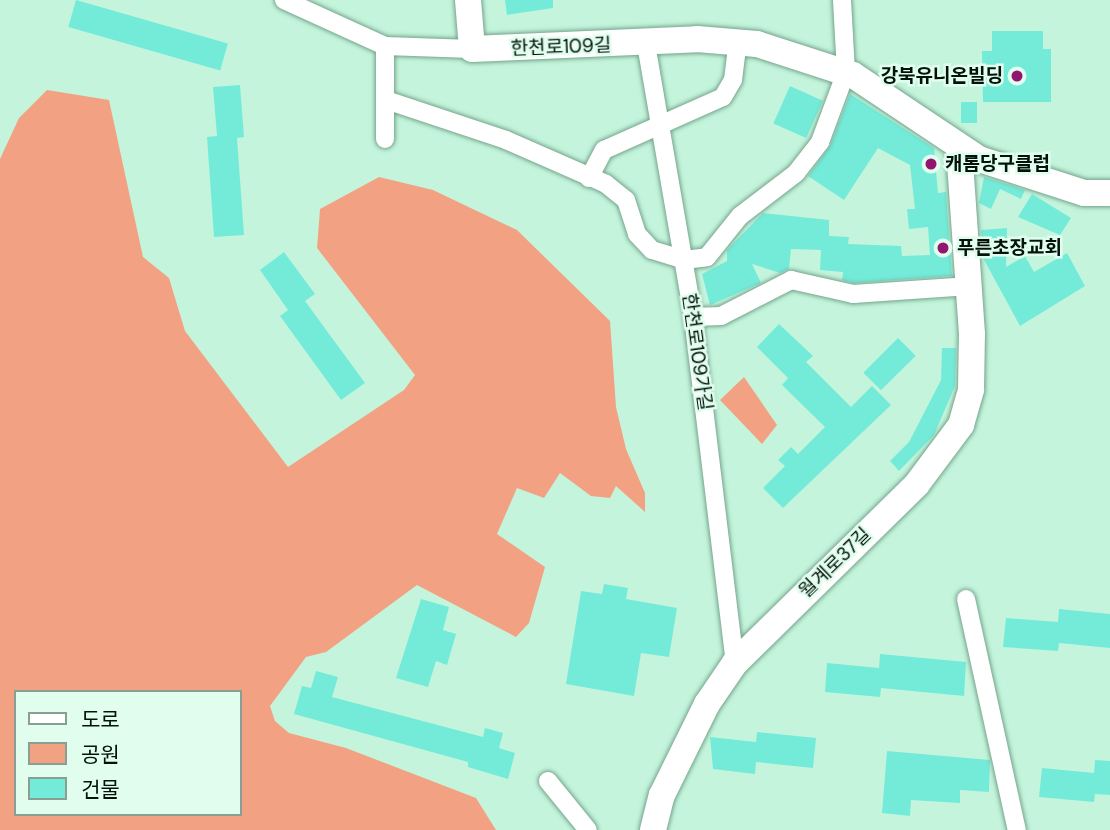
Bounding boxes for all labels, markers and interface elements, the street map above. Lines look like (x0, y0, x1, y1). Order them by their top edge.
street label: 한천로109길 (510, 34, 612, 60)
place label: 강북유니온빌딩 (881, 65, 1003, 87)
marker: 강북유니온빌딩 (1009, 68, 1025, 84)
place label: 캐롬당구클럽 (945, 153, 1050, 175)
marker: 캐롬당구클럽 (923, 156, 939, 172)
place label: 푸른초장교회 (957, 237, 1062, 259)
marker: 푸른초장교회 (935, 240, 951, 256)
street label: 한천로109가길 (677, 292, 717, 412)
street label: 월계로37길 (794, 523, 876, 603)
legend (14, 690, 242, 816)
text: 도로 (81, 706, 120, 734)
text: 공원 (81, 741, 120, 769)
text: 건물 (81, 776, 120, 804)

